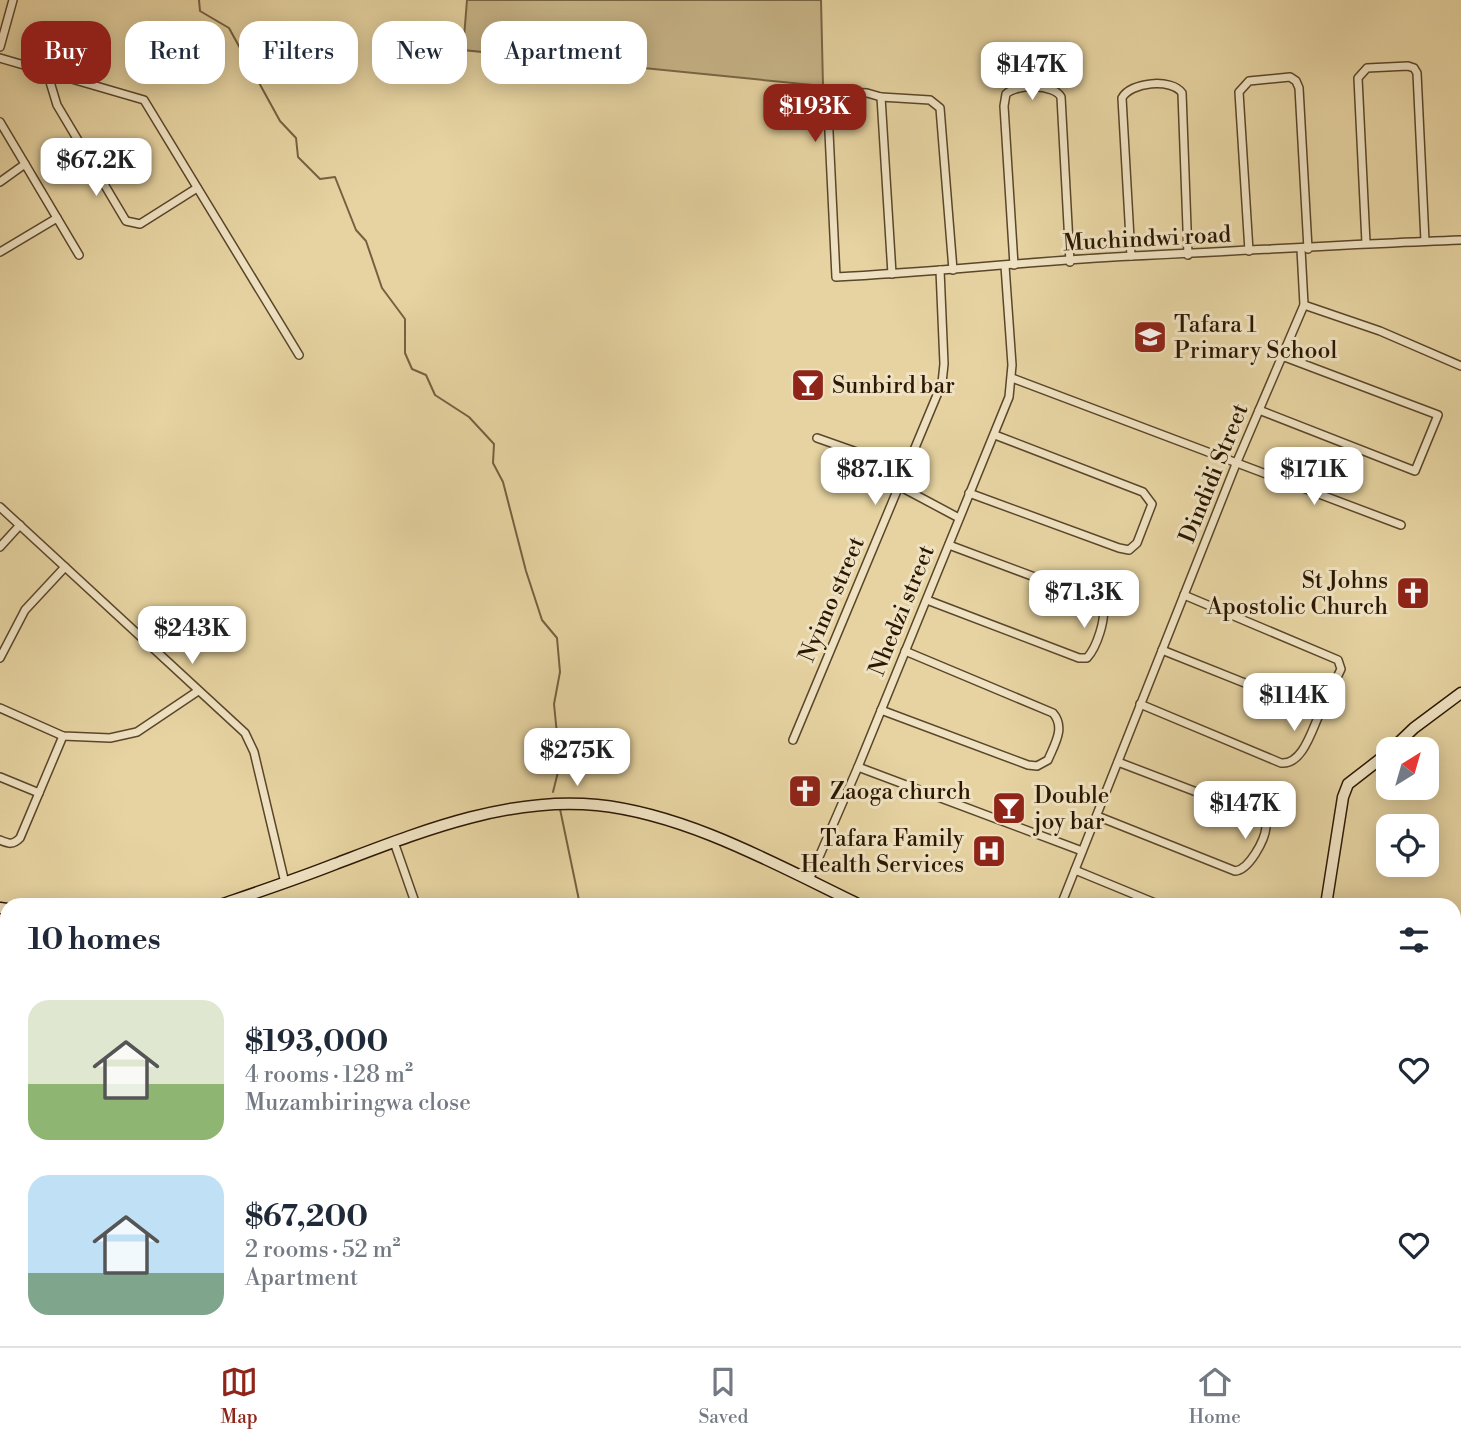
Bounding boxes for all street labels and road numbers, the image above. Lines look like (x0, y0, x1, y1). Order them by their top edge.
street label: Muchindwi road (1062, 221, 1232, 257)
street label: Dindidi Street (1173, 400, 1255, 547)
street label: Nyimo street (793, 533, 871, 666)
street label: Nhedzi street (863, 541, 941, 680)

